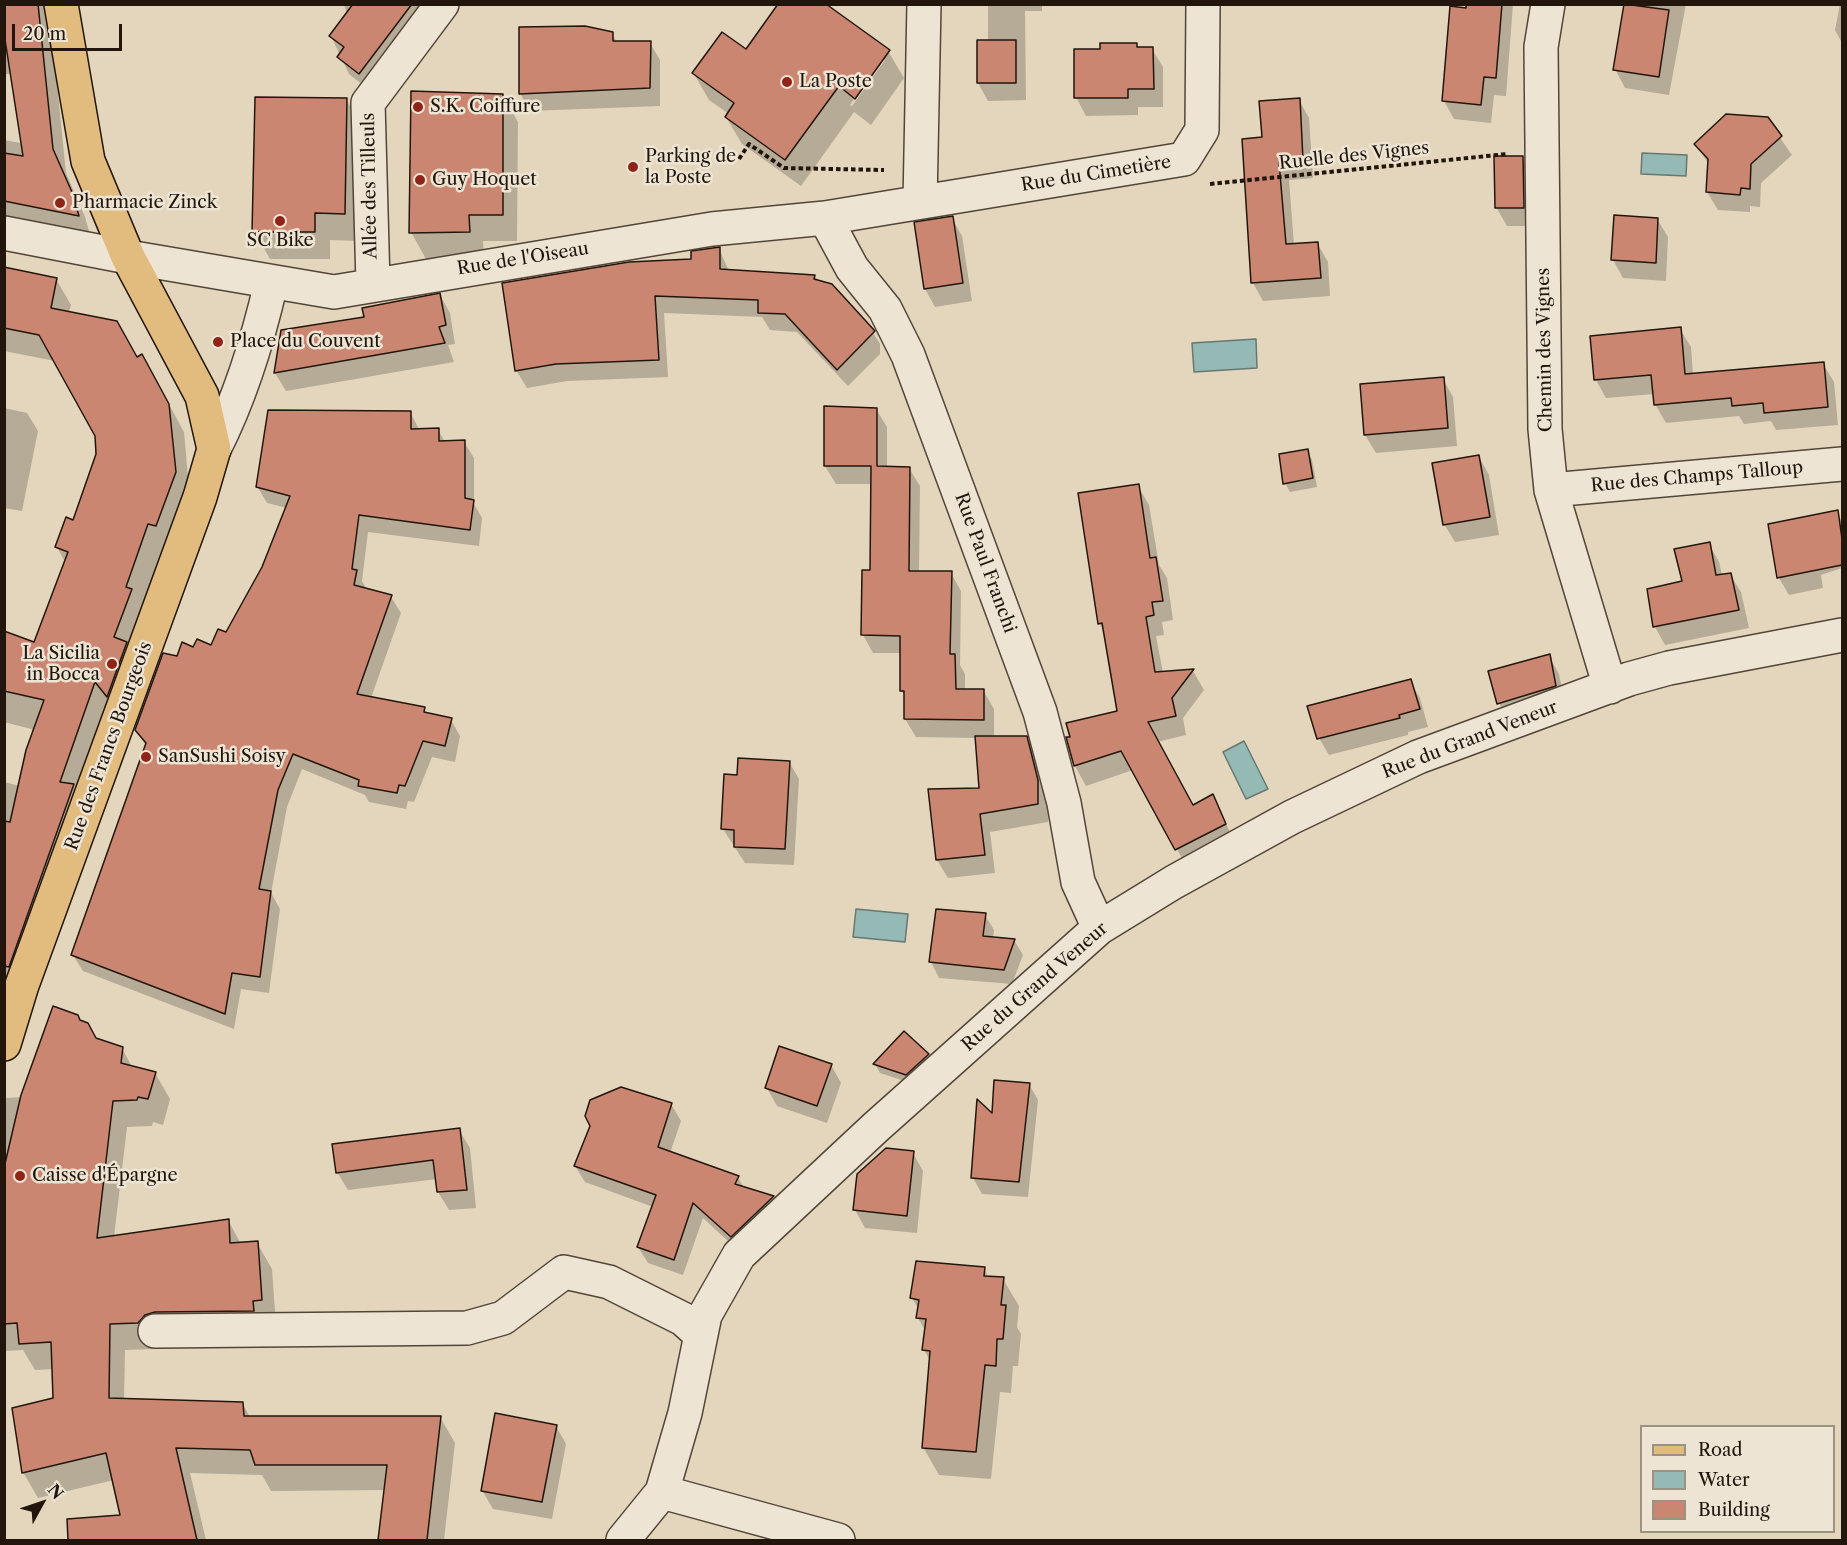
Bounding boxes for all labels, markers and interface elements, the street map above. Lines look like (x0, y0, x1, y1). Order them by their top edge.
scale bar (15, 12, 124, 50)
text: 20 m (23, 23, 66, 45)
place label: La Poste (799, 71, 872, 93)
marker: La Poste (780, 75, 794, 89)
place label: S.K. Coiffure (430, 96, 540, 118)
marker: S.K. Coiffure (411, 100, 425, 114)
street label: Allée des Tilleuls (358, 113, 382, 259)
street label: Ruelle des Vignes (1278, 137, 1430, 175)
place label: Parking de la Poste (645, 146, 736, 188)
street label: Rue du Cimetière (1019, 151, 1173, 197)
marker: Parking de la Poste (626, 160, 640, 174)
place label: Guy Hoquet (432, 169, 537, 191)
marker: Guy Hoquet (413, 173, 427, 187)
place label: Pharmacie Zinck (72, 192, 217, 214)
marker: Pharmacie Zinck (53, 196, 67, 210)
marker: SC Bike (273, 214, 287, 228)
place label: SC Bike (246, 230, 314, 252)
street label: Rue de l'Oiseau (456, 238, 590, 280)
street label: Chemin des Vignes (1533, 268, 1557, 432)
place label: Place du Couvent (230, 331, 381, 353)
marker: Place du Couvent (211, 335, 225, 349)
street label: Rue des Champs Talloup (1590, 457, 1804, 497)
street label: Rue Paul Franchi (950, 490, 1020, 636)
street label: Rue des Francs Bourgeois (61, 639, 157, 853)
place label: La Sicilia in Bocca (22, 643, 100, 686)
marker: La Sicilia in Bocca (105, 657, 119, 671)
street label: Rue du Grand Veneur (1379, 697, 1561, 783)
place label: SanSushi Soisy (158, 746, 286, 768)
marker: SanSushi Soisy (139, 750, 153, 764)
street label: Rue du Grand Veneur (958, 918, 1112, 1056)
place label: Caisse d'Épargne (32, 1165, 178, 1187)
marker: Caisse d'Épargne (13, 1169, 27, 1183)
legend (1640, 1425, 1835, 1533)
text: Road (1698, 1439, 1743, 1461)
text: Water (1698, 1469, 1750, 1491)
north arrow (12, 1473, 72, 1533)
text: N (44, 1480, 68, 1503)
text: Building (1698, 1499, 1770, 1521)

